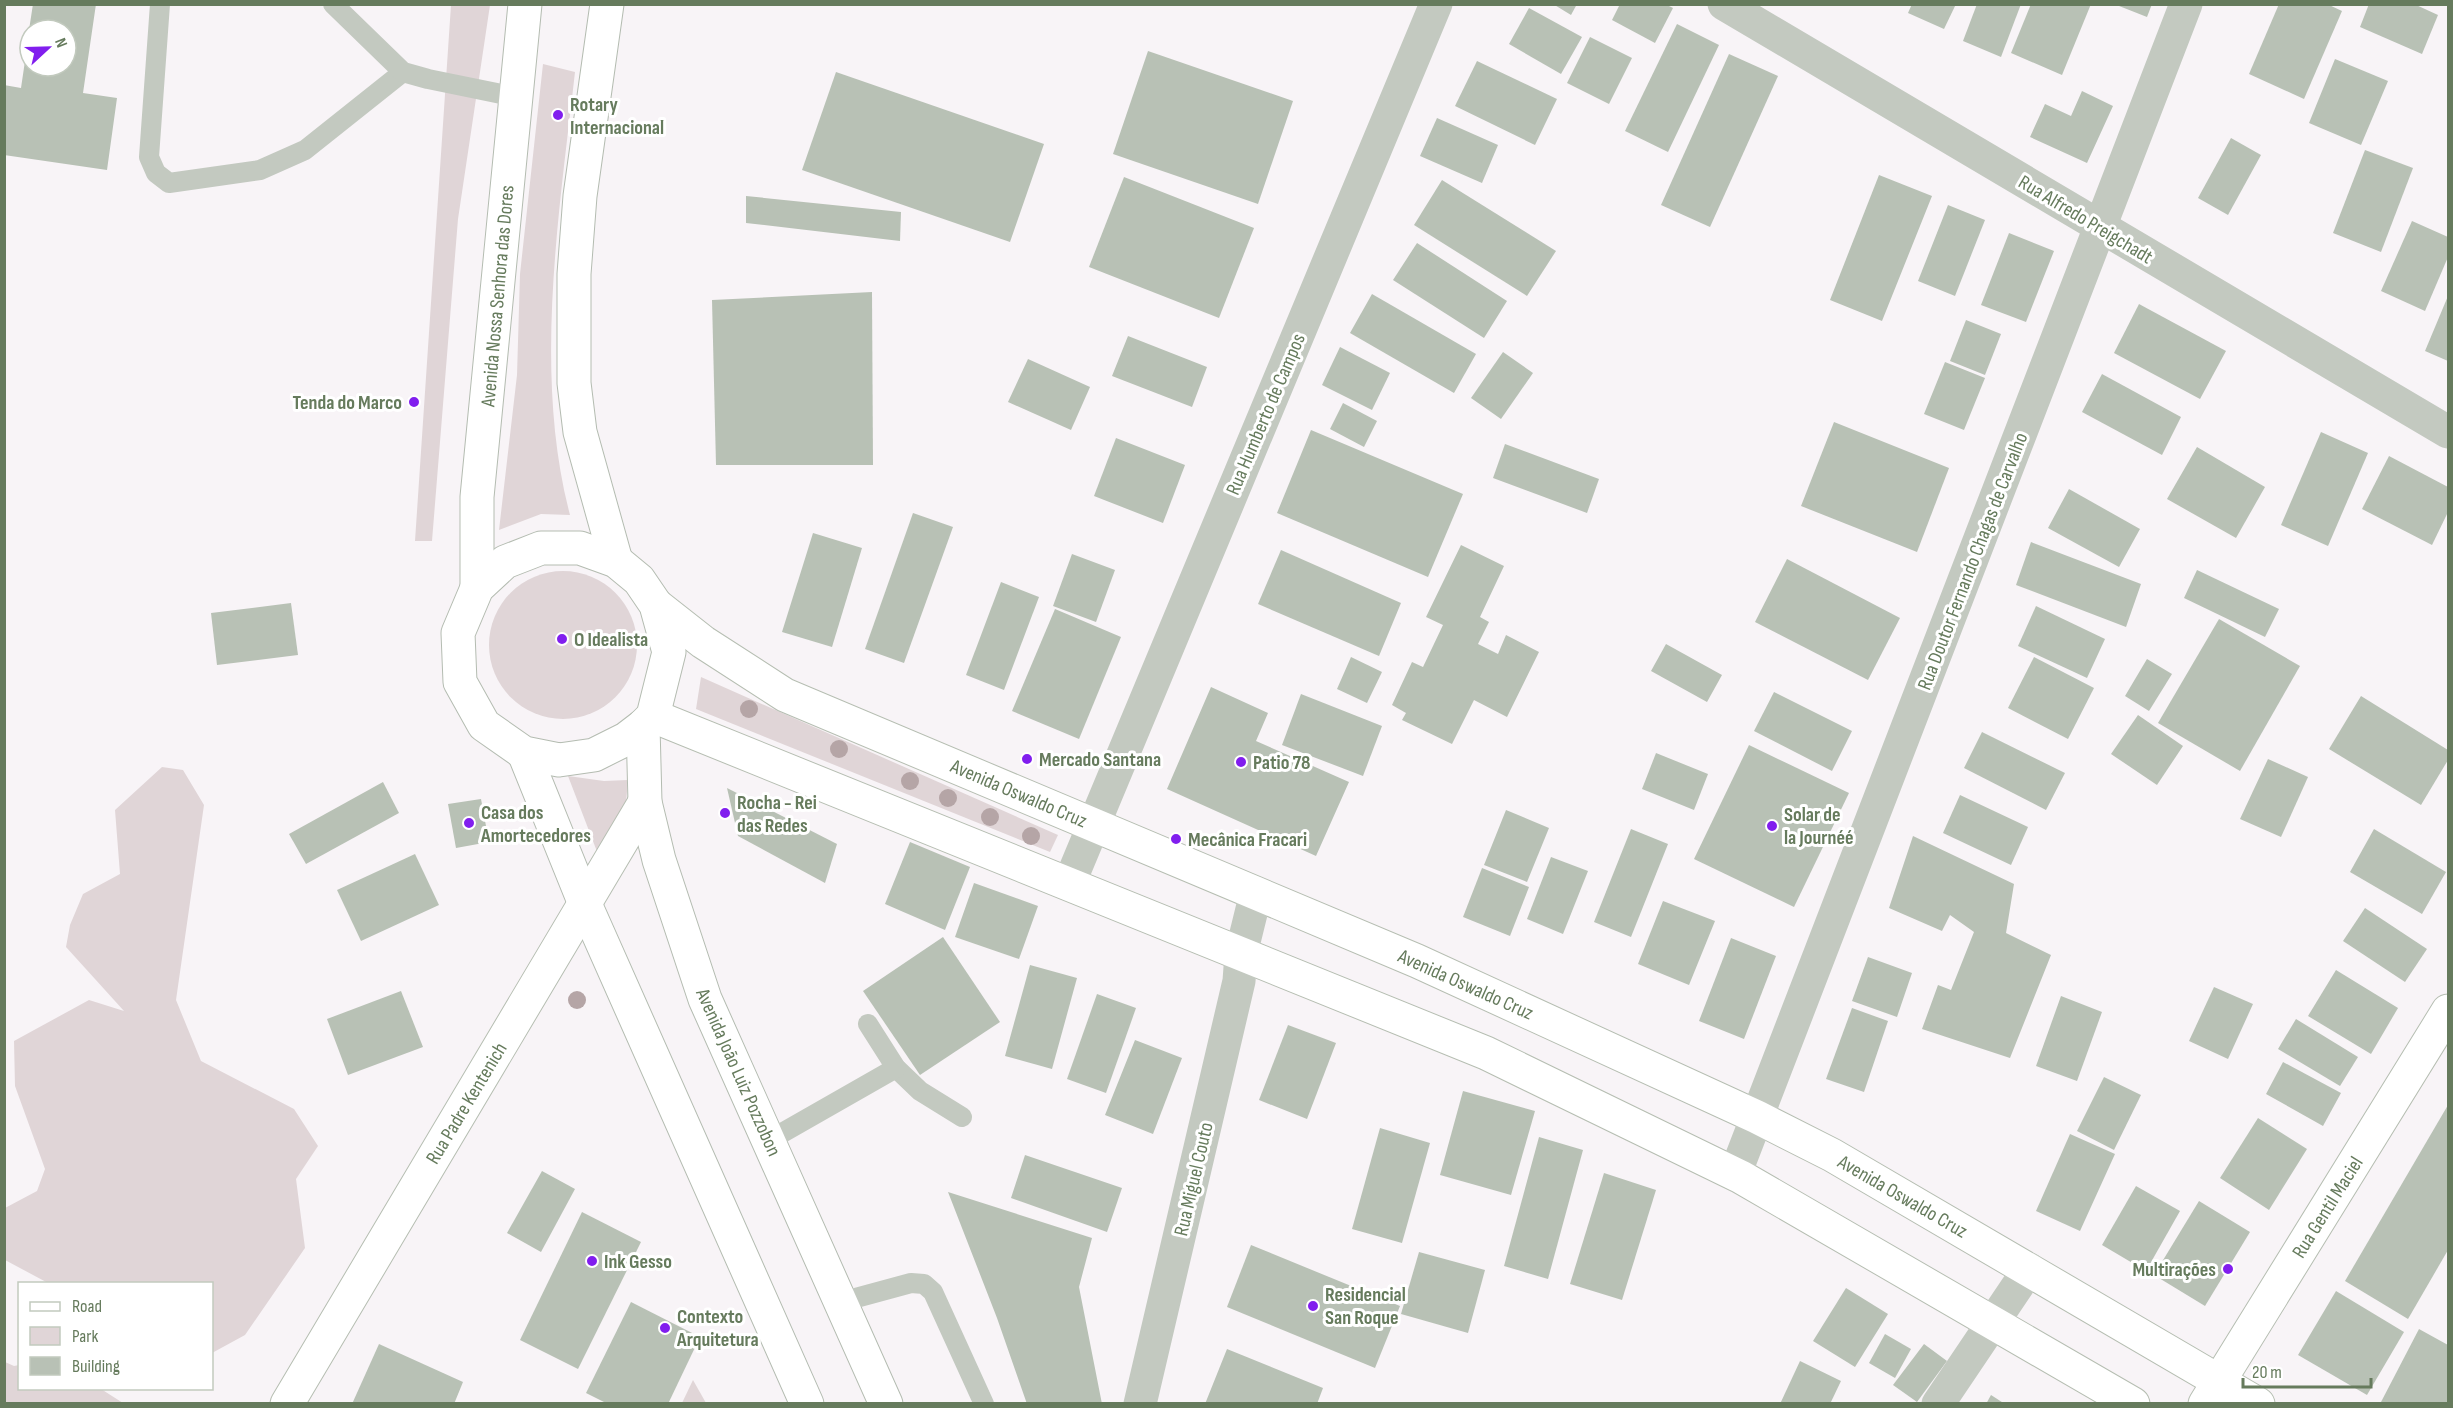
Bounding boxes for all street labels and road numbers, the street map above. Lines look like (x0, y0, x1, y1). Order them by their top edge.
street label: Rua Alfredo Preigchadt (2014, 170, 2157, 269)
street label: Avenida Nossa Senhora das Dores (476, 184, 520, 409)
street label: Rua Humberto de Campos (1221, 330, 1311, 499)
street label: Rua Doutor Fernando Chagas de Carvalho (1913, 429, 2033, 693)
street label: Avenida Oswaldo Cruz (946, 754, 1090, 833)
street label: Avenida Oswaldo Cruz (1393, 944, 1537, 1025)
street label: Avenida João Luiz Pozzobon (690, 984, 786, 1160)
street label: Rua Padre Kentenich (421, 1038, 513, 1169)
street label: Rua Miguel Couto (1169, 1120, 1219, 1238)
street label: Avenida Oswaldo Cruz (1833, 1150, 1972, 1244)
street label: Rua Gentil Maciel (2287, 1152, 2369, 1263)

